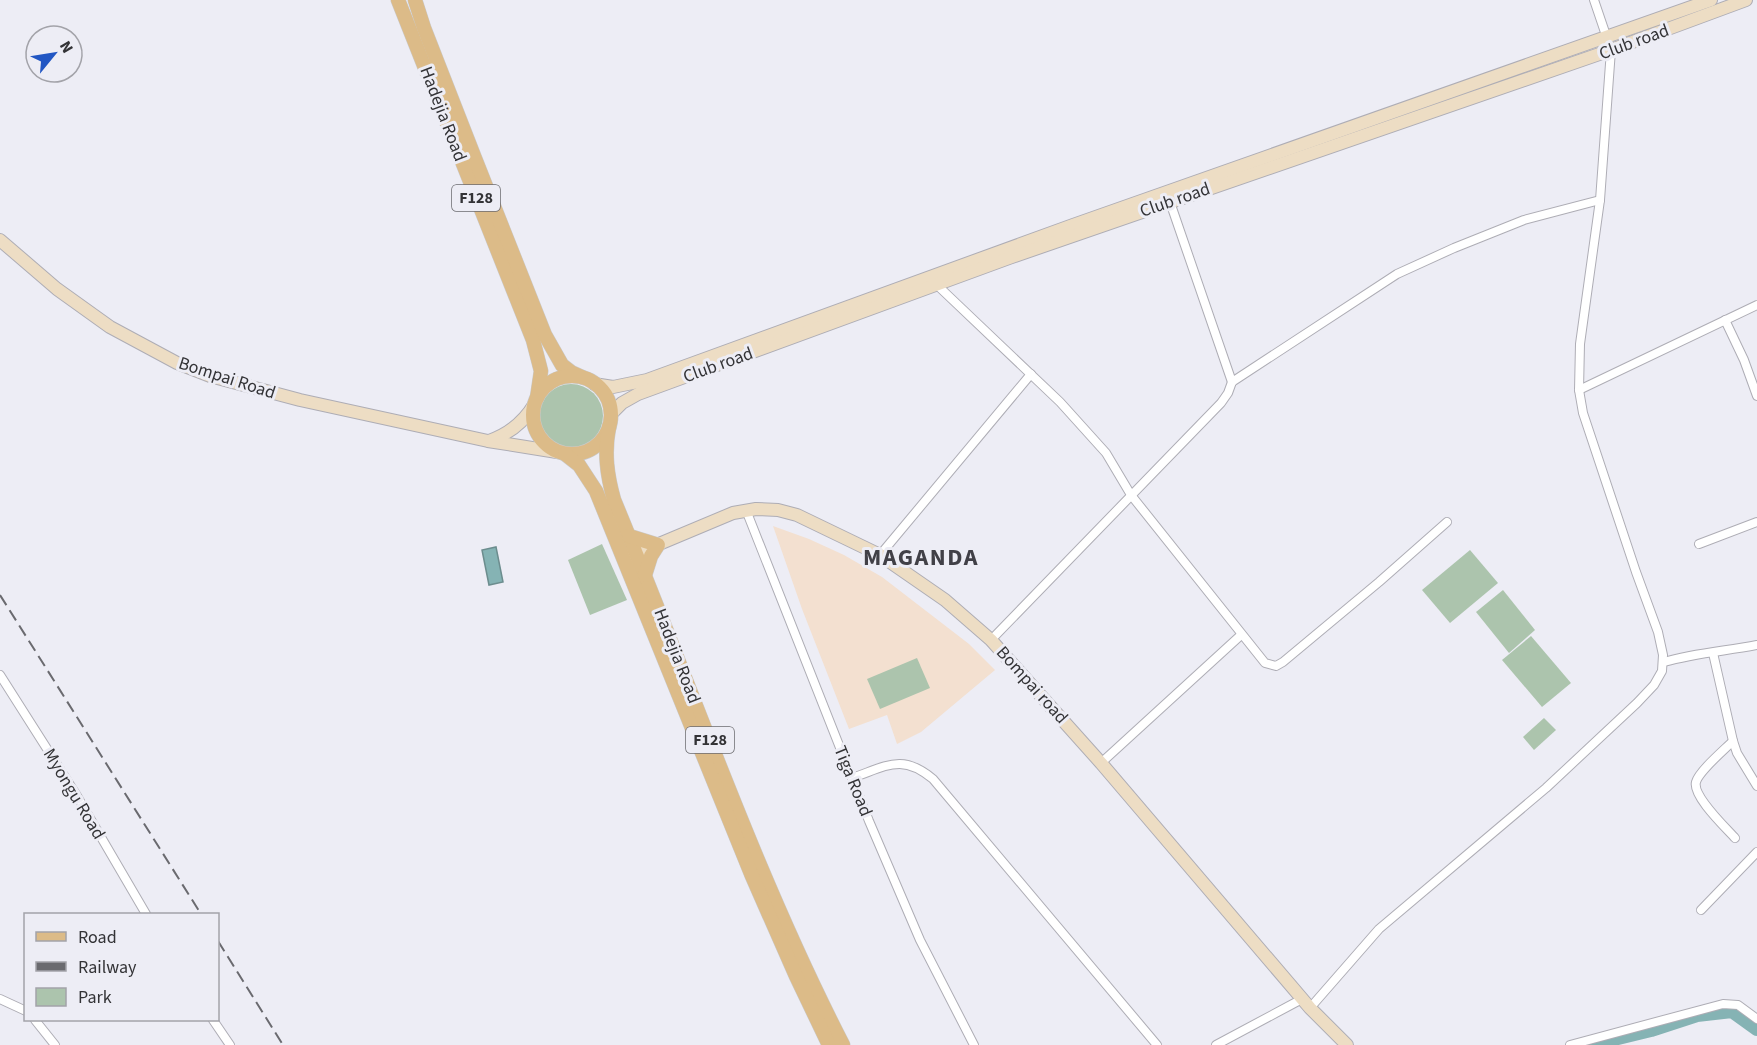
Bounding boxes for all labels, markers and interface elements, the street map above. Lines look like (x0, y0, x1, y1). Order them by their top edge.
street label: Club road (1595, 18, 1673, 66)
north arrow (24, 24, 84, 84)
text: N (54, 37, 78, 57)
street label: Hadejia Road (413, 63, 473, 165)
street label: Club road (1136, 176, 1214, 224)
road number: F128 (452, 185, 500, 211)
street label: Club road (679, 341, 757, 389)
street label: Bompai Road (175, 351, 279, 405)
district label: MAGANDA (863, 540, 979, 575)
street label: Hadejia Road (647, 605, 707, 707)
street label: Bompai road (990, 641, 1074, 729)
road number: F128 (686, 727, 734, 753)
street label: Tiga Road (828, 742, 878, 820)
street label: Myongu Road (37, 744, 111, 844)
legend (24, 913, 219, 1021)
text: Road (78, 925, 117, 950)
text: Railway (78, 955, 137, 980)
text: Park (78, 985, 112, 1010)

